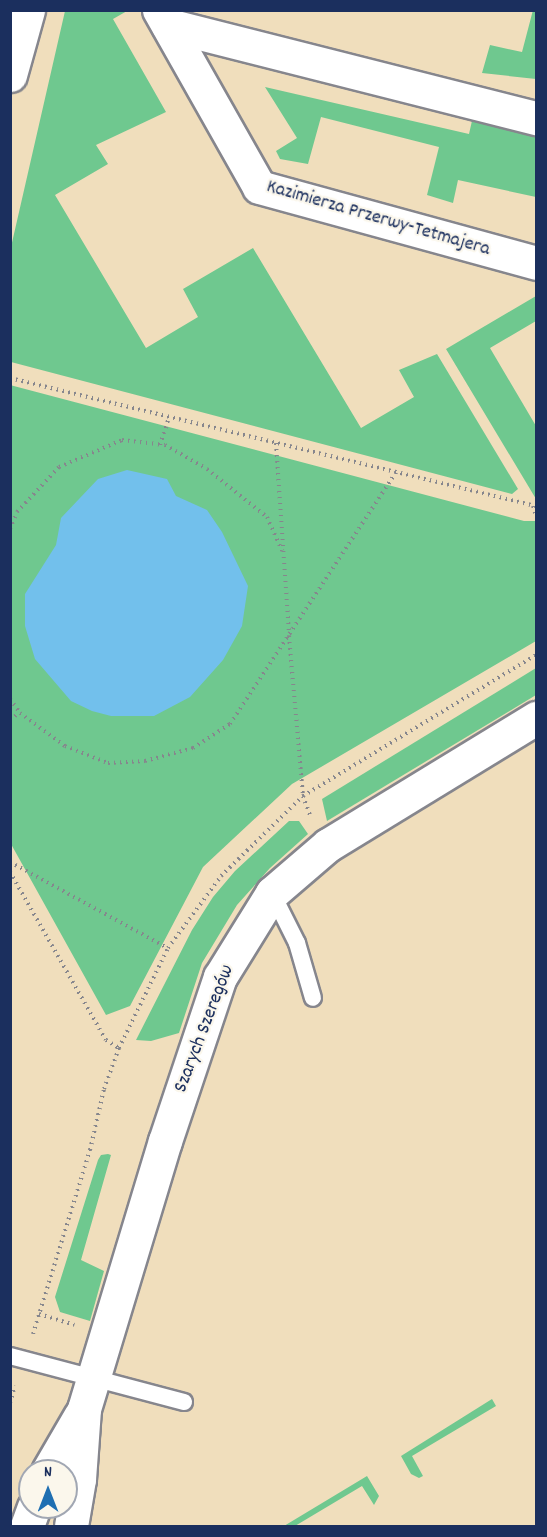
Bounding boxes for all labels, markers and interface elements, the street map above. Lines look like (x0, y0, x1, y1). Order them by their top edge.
street label: Kazimierza Przerwy-Tetmajera (264, 176, 492, 262)
street label: Szarych Szeregów (170, 962, 240, 1096)
north arrow (18, 1459, 78, 1519)
text: N (44, 1461, 52, 1484)

